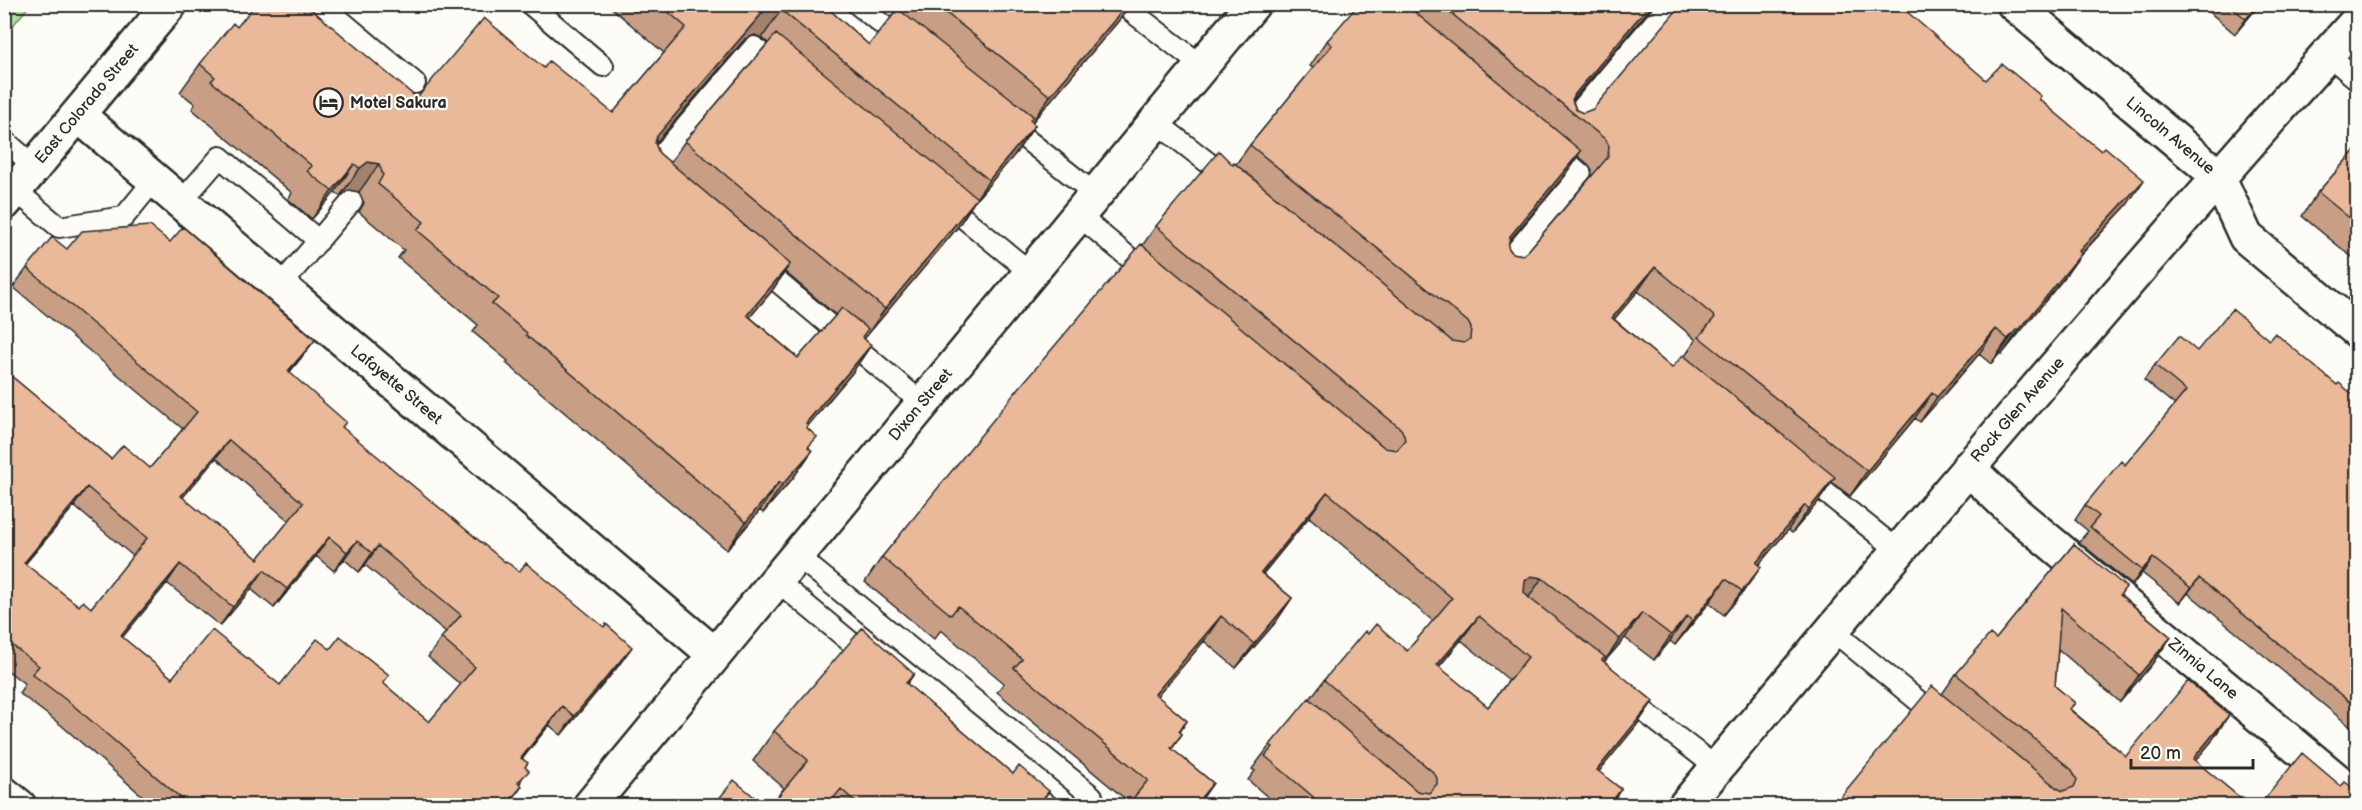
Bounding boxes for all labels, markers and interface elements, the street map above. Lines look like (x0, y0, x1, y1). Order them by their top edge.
street label: East Colorado Street (31, 40, 143, 168)
hotel icon: Motel Sakura (313, 87, 345, 119)
street label: Lincoln Avenue (2122, 93, 2219, 179)
place label: Motel Sakura (350, 94, 447, 113)
street label: Lafayette Street (346, 341, 446, 429)
street label: Rock Glen Avenue (1967, 353, 2069, 466)
street label: Dixon Street (885, 365, 957, 445)
street label: Zinnia Lane (2164, 634, 2242, 704)
scale bar (2131, 732, 2252, 770)
text: 20 m (2140, 743, 2181, 764)

